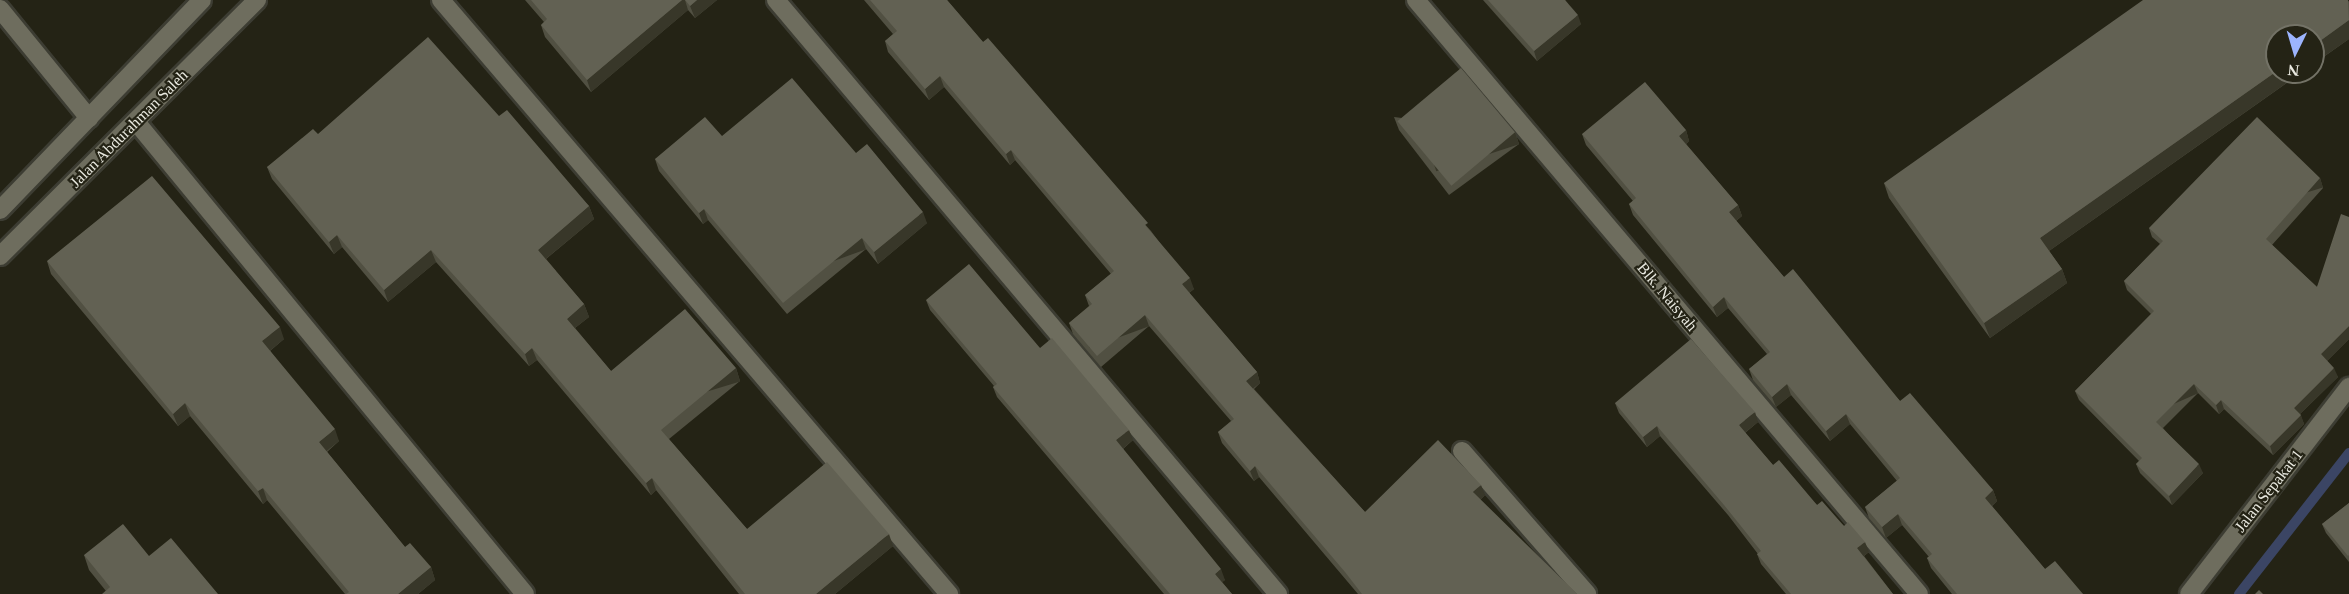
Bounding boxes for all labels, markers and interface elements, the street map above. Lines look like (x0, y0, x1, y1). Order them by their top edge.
north arrow (2265, 24, 2325, 84)
text: N (2287, 61, 2300, 79)
street label: Jalan Abdurahman Saleh (66, 66, 192, 192)
street label: Blk. Naisyah (1633, 259, 1701, 335)
street label: Jalan Sepakat 1 (2231, 446, 2307, 536)

